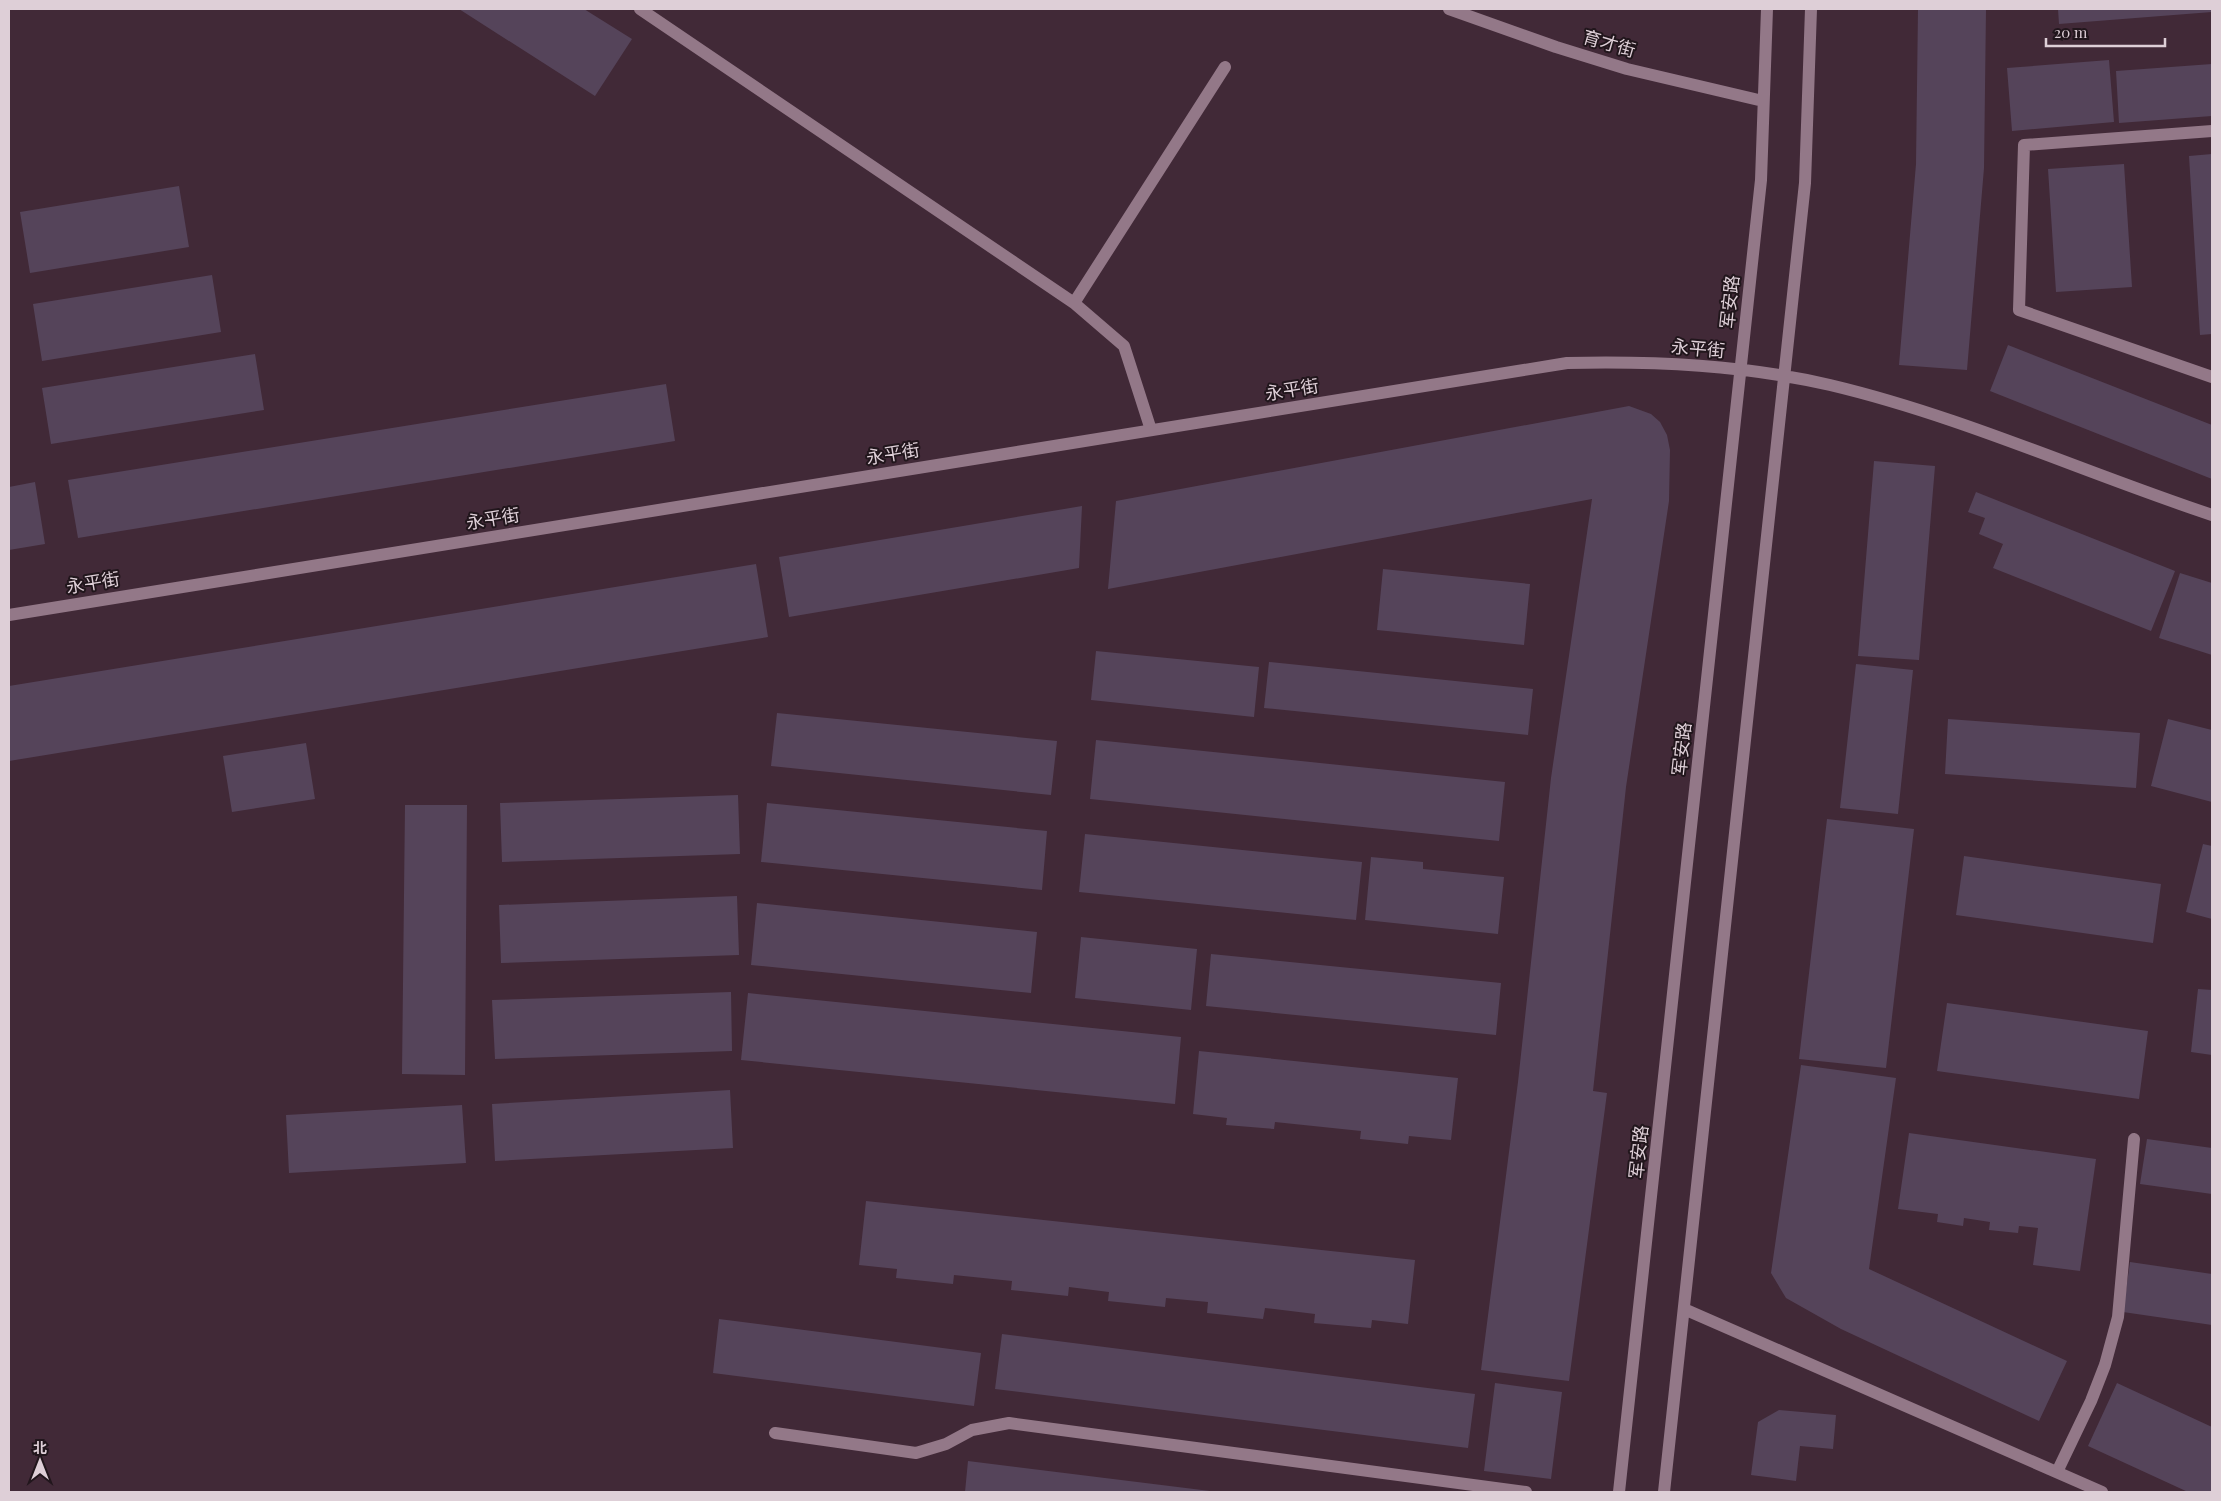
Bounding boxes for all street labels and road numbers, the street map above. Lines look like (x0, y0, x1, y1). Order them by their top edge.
street label: 育才街 (1580, 24, 1639, 62)
street label: 军安路 (1714, 274, 1744, 330)
street label: 永平街 (1670, 334, 1726, 362)
street label: 永平街 (1263, 373, 1320, 405)
street label: 永平街 (864, 437, 921, 469)
street label: 永平街 (464, 502, 521, 534)
street label: 永平街 (64, 566, 121, 598)
street label: 军安路 (1666, 721, 1696, 777)
street label: 军安路 (1623, 1124, 1653, 1180)

